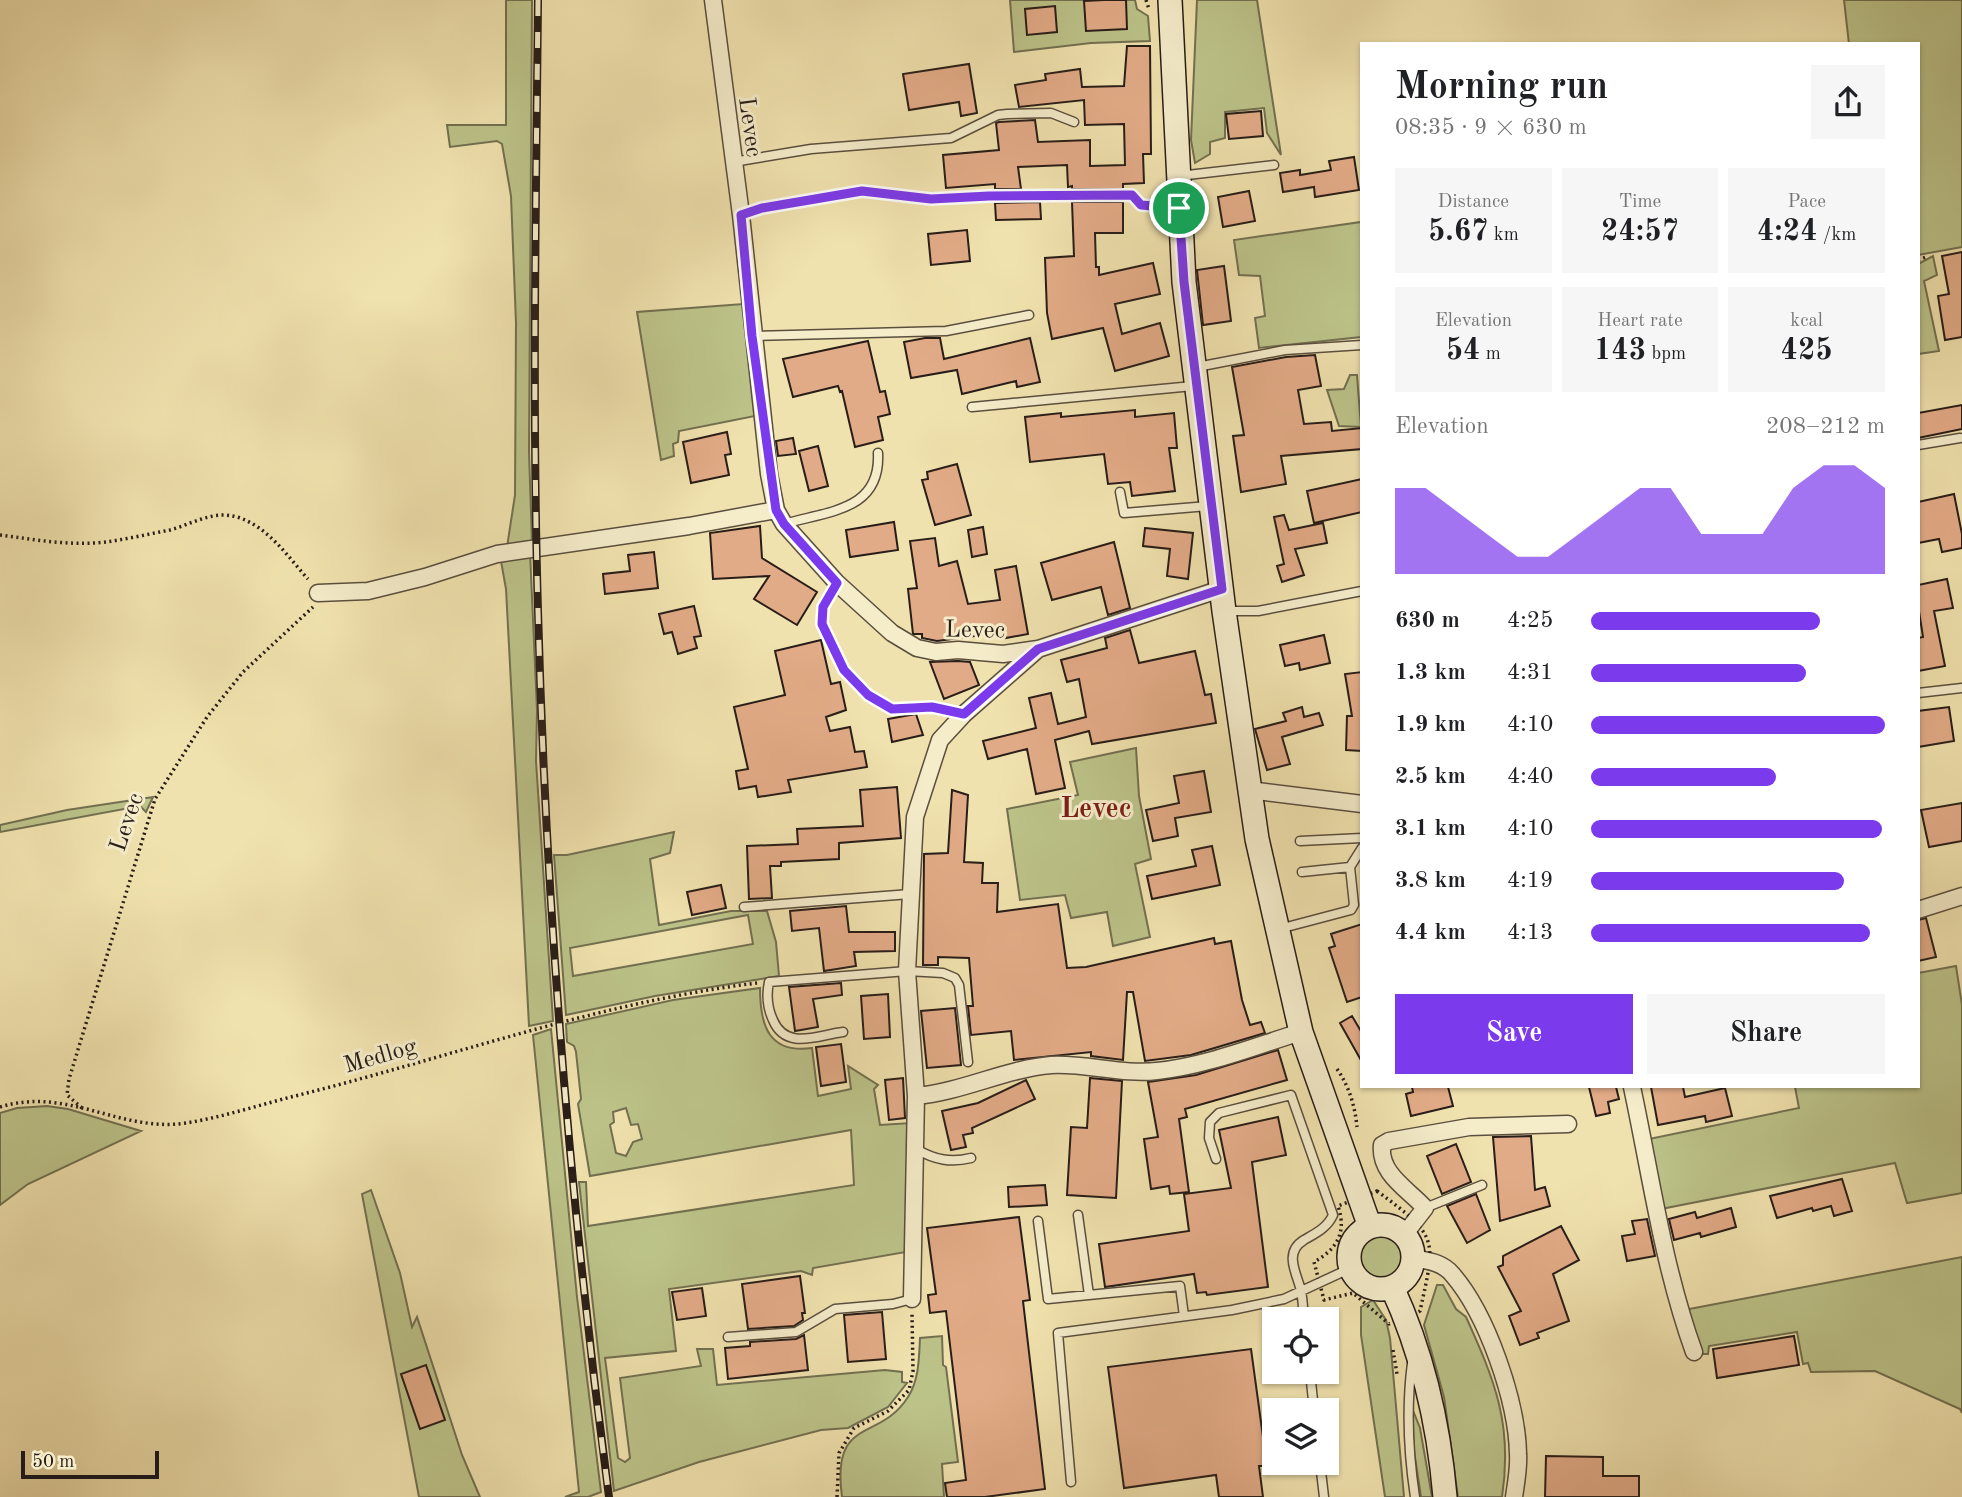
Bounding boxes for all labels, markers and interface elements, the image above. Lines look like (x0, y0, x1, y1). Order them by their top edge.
button: share (1811, 65, 1885, 139)
text: Morning run (1395, 69, 1608, 107)
street label: Levec (733, 96, 765, 159)
text: 08:35 · 9 × 630 m (1395, 116, 1587, 139)
pin (1149, 178, 1209, 238)
icon: arrive (1160, 189, 1198, 227)
text: Distance (1438, 193, 1509, 212)
text: Time (1619, 193, 1661, 212)
text: Pace (1787, 193, 1826, 212)
text: 5.67 (1428, 217, 1488, 247)
text: 24:57 (1601, 217, 1679, 247)
text: 4:24 (1757, 217, 1818, 247)
text: km (1488, 226, 1519, 245)
text: /km (1818, 226, 1856, 245)
text: Elevation (1435, 312, 1512, 331)
text: Heart rate (1597, 312, 1683, 331)
text: kcal (1790, 312, 1823, 331)
text: 54 (1446, 336, 1481, 366)
text: 143 (1594, 336, 1646, 366)
text: 425 (1781, 336, 1833, 366)
text: m (1481, 345, 1501, 364)
text: bpm (1646, 345, 1686, 364)
text: Elevation (1395, 415, 1489, 438)
text: 208–212 m (1766, 415, 1885, 438)
text: 630 m (1395, 609, 1460, 632)
text: 4:25 (1507, 609, 1553, 632)
street label: Levec (945, 618, 1005, 644)
text: 1.3 km (1395, 661, 1466, 684)
text: 4:31 (1507, 661, 1553, 684)
text: 1.9 km (1395, 713, 1466, 736)
text: 4:10 (1507, 713, 1553, 736)
text: 2.5 km (1395, 765, 1466, 788)
text: 4:40 (1507, 765, 1553, 788)
street label: Levec (107, 790, 149, 855)
district label: Levec (1060, 796, 1132, 824)
text: 3.1 km (1395, 817, 1466, 840)
text: 4:10 (1507, 817, 1553, 840)
text: 3.8 km (1395, 869, 1466, 892)
text: 4:19 (1507, 869, 1553, 892)
text: 4.4 km (1395, 921, 1466, 944)
text: 4:13 (1507, 921, 1553, 944)
button: Save (1395, 994, 1633, 1074)
button: Share (1647, 994, 1885, 1074)
street label: Medlog (341, 1035, 420, 1079)
map controls (1262, 1307, 1339, 1475)
button: locate (1262, 1307, 1339, 1384)
button: layers (1262, 1398, 1339, 1475)
scale bar (21, 1448, 159, 1480)
text: 50 m (32, 1453, 74, 1472)

